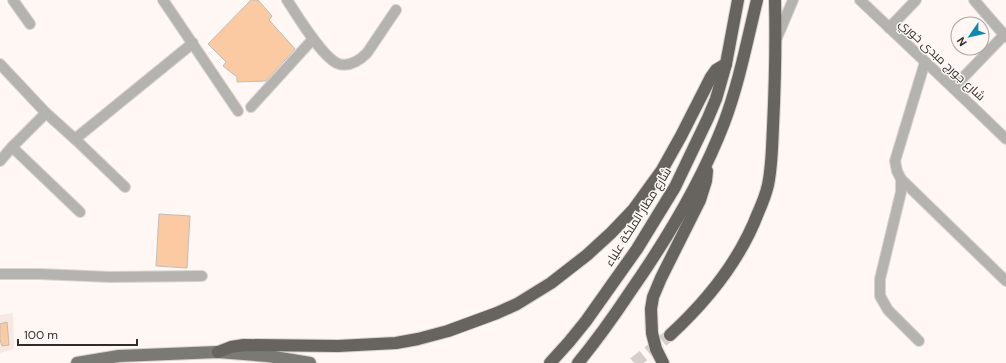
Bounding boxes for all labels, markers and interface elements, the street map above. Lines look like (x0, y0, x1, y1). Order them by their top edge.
street label: شارع جورج مبدى خوري (894, 16, 989, 106)
north arrow (950, 16, 990, 56)
text: N (954, 34, 970, 49)
street label: شارع مطار الملكة علياء (601, 164, 675, 269)
scale bar (18, 321, 137, 347)
text: 100 m (24, 327, 58, 343)

